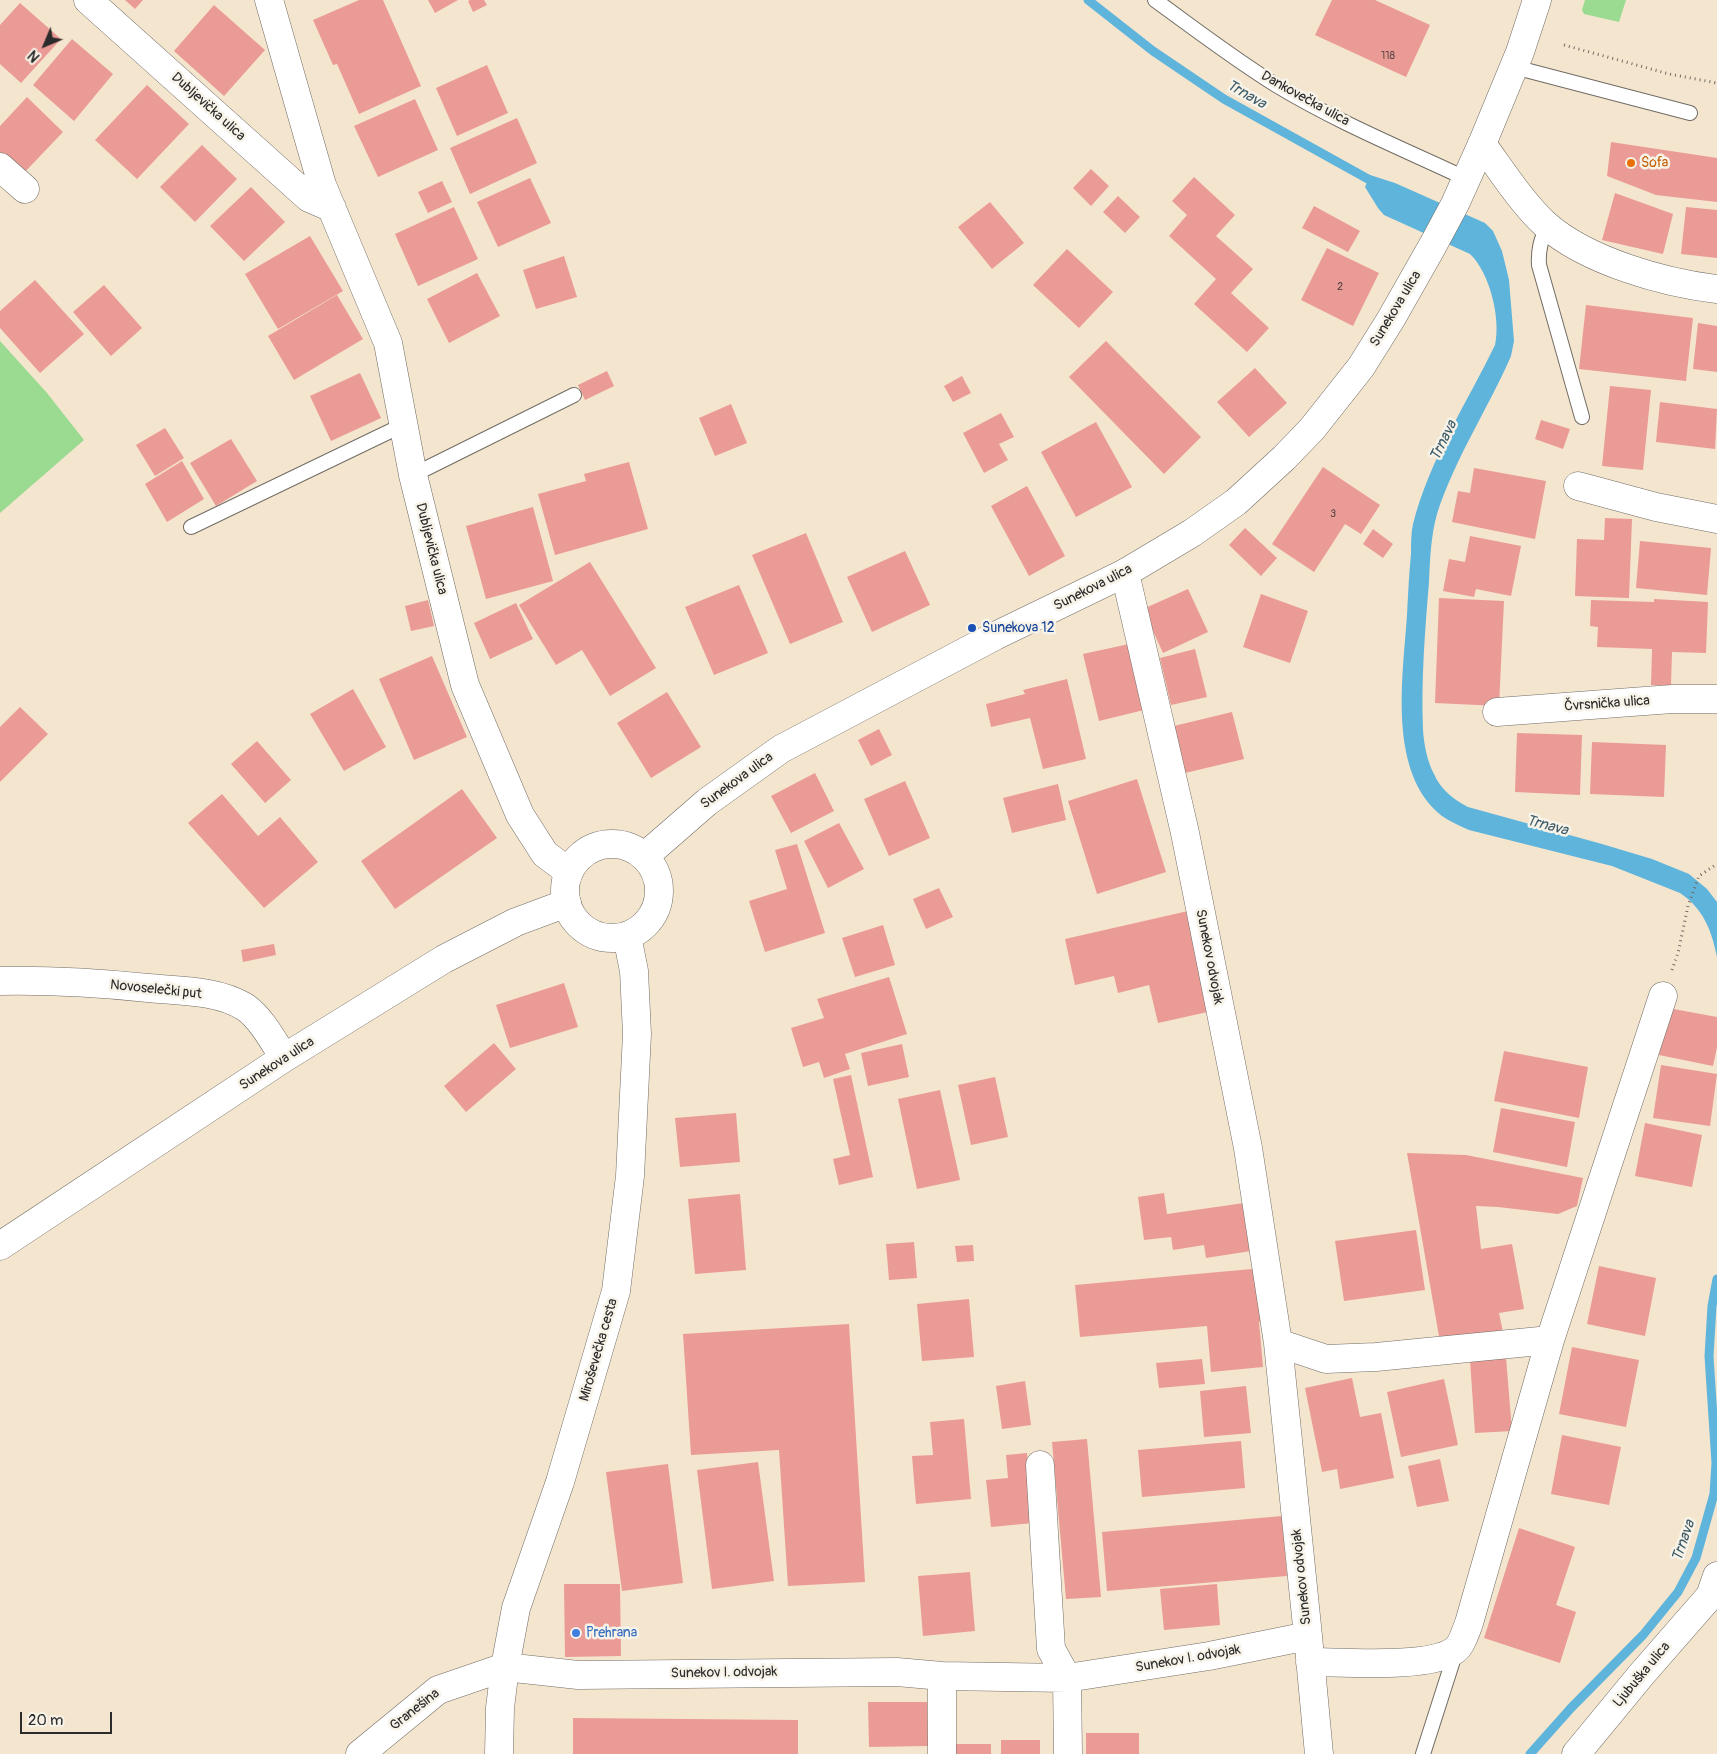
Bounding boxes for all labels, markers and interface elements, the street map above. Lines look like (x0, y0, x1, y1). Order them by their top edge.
north arrow (20, 20, 70, 70)
text: N (25, 47, 43, 65)
house number: 118 (1381, 49, 1395, 63)
street label: Dankovečka ulica (1258, 68, 1352, 130)
street label: Dubljevička ulica (168, 69, 248, 145)
water label: Trnava (1223, 77, 1269, 113)
place label: Sofa (1641, 155, 1668, 171)
marker: Sofa (1625, 157, 1637, 169)
street label: Sunekova ulica (1367, 268, 1425, 350)
house number: 2 (1337, 280, 1343, 294)
water label: Trnava (1427, 418, 1461, 464)
street label: Dubljevička ulica (412, 501, 450, 597)
house number: 3 (1330, 507, 1336, 521)
street label: Sunekova ulica (1051, 561, 1135, 615)
place label: Sunekova 12 (982, 620, 1055, 636)
marker: Sunekova 12 (966, 622, 978, 634)
street label: Čvrsnička ulica (1564, 693, 1650, 715)
street label: Sunekova ulica (697, 749, 777, 813)
water label: Trnava (1524, 812, 1570, 840)
street label: Sunekov odvojak (1192, 908, 1226, 1006)
street label: Novoselečki put (109, 977, 203, 1003)
street label: Sunekova ulica (236, 1034, 318, 1094)
street label: Miroševečka cesta (576, 1297, 622, 1403)
water label: Trnava (1669, 1518, 1699, 1564)
street label: Sunekov odvojak (1289, 1528, 1315, 1626)
place label: Prehrana (586, 1625, 637, 1641)
marker: Prehrana (570, 1627, 582, 1639)
street label: Ljubuška ulica (1610, 1639, 1674, 1711)
street label: Sunekov I. odvojak (1134, 1641, 1242, 1677)
street label: Sunekov I. odvojak (671, 1664, 777, 1682)
street label: Granešina (387, 1685, 443, 1735)
scale bar (22, 1702, 115, 1734)
text: 20 m (28, 1711, 63, 1730)

